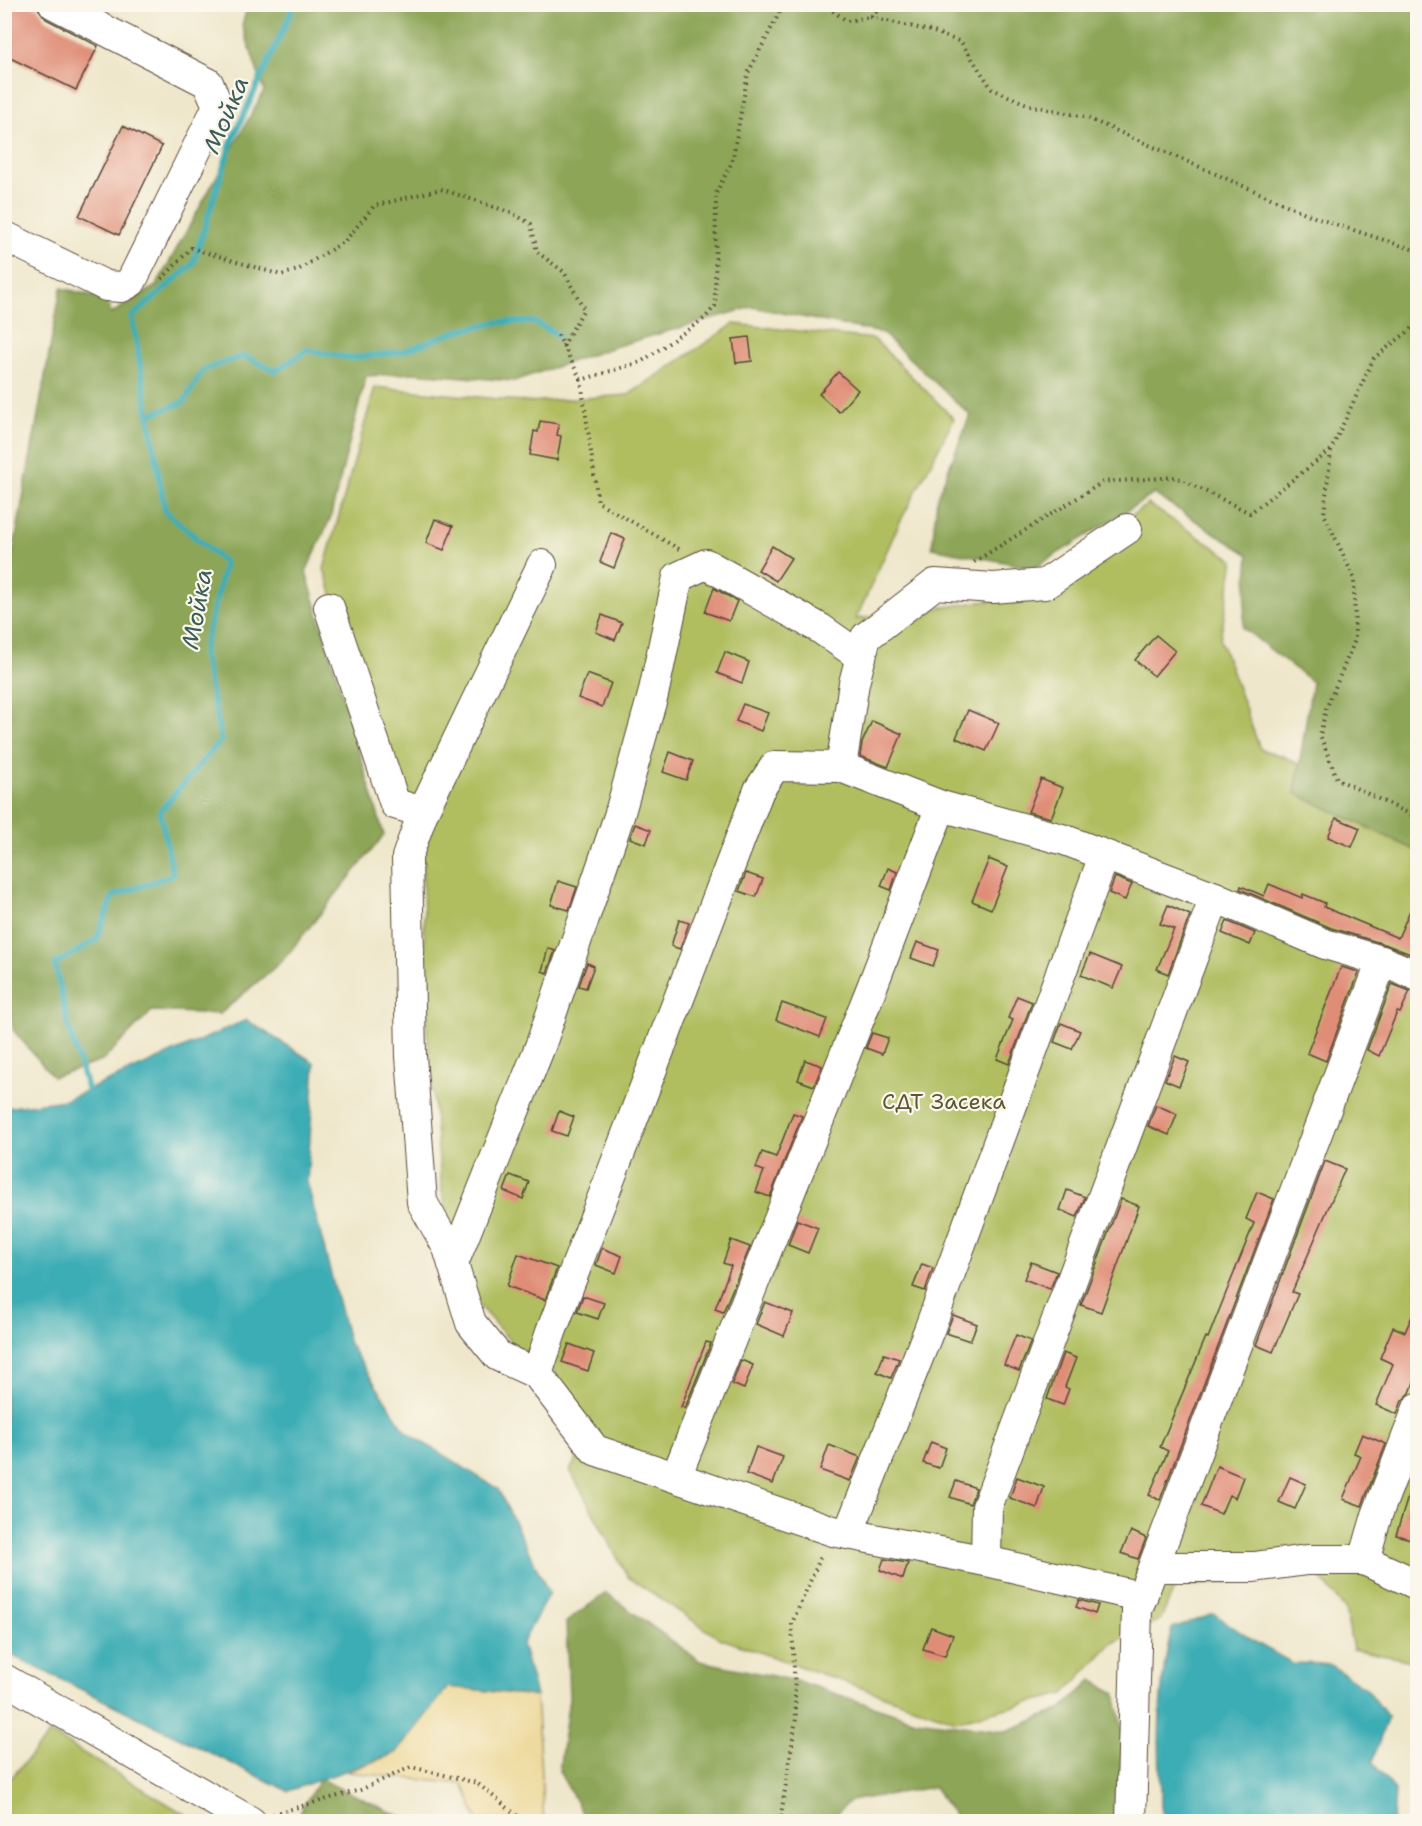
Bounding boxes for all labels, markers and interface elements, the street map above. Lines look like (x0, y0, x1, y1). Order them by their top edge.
water label: Мойка (195, 72, 257, 158)
water label: Мойка (174, 566, 220, 652)
park label: СДТ Засека (882, 1087, 1006, 1116)

